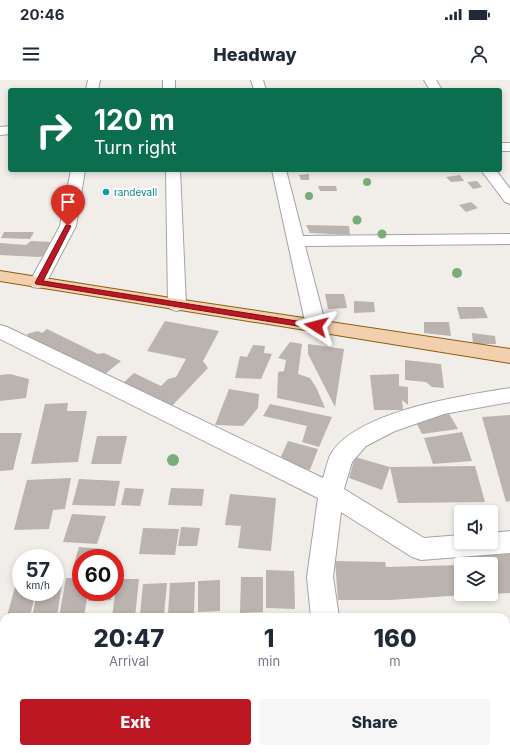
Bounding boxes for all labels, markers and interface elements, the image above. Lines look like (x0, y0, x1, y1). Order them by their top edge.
text: 20:46 (20, 5, 64, 24)
icon: menu (20, 43, 42, 65)
icon: person (468, 43, 490, 65)
text: Headway (213, 44, 297, 65)
text: 120 m (94, 103, 175, 137)
icon: right (28, 104, 80, 156)
text: Turn right (94, 137, 177, 158)
pin (51, 185, 85, 226)
place label: randevall (114, 186, 157, 198)
marker: randevall (101, 187, 111, 197)
icon: arrive (57, 191, 79, 213)
position arrow (295, 305, 337, 347)
map controls (454, 505, 498, 601)
button: sound (454, 505, 498, 549)
speed limit sign: 60 (72, 549, 124, 601)
button: layers (454, 557, 498, 601)
text: 57 (26, 558, 50, 582)
text: km/h (26, 579, 50, 591)
text: 20:47 (93, 624, 164, 653)
text: 1 (264, 624, 274, 653)
text: 160 (374, 624, 417, 653)
text: Arrival (109, 653, 149, 669)
text: min (258, 653, 280, 669)
text: m (389, 653, 401, 669)
button: Exit (20, 699, 251, 745)
button: Share (259, 699, 490, 745)

